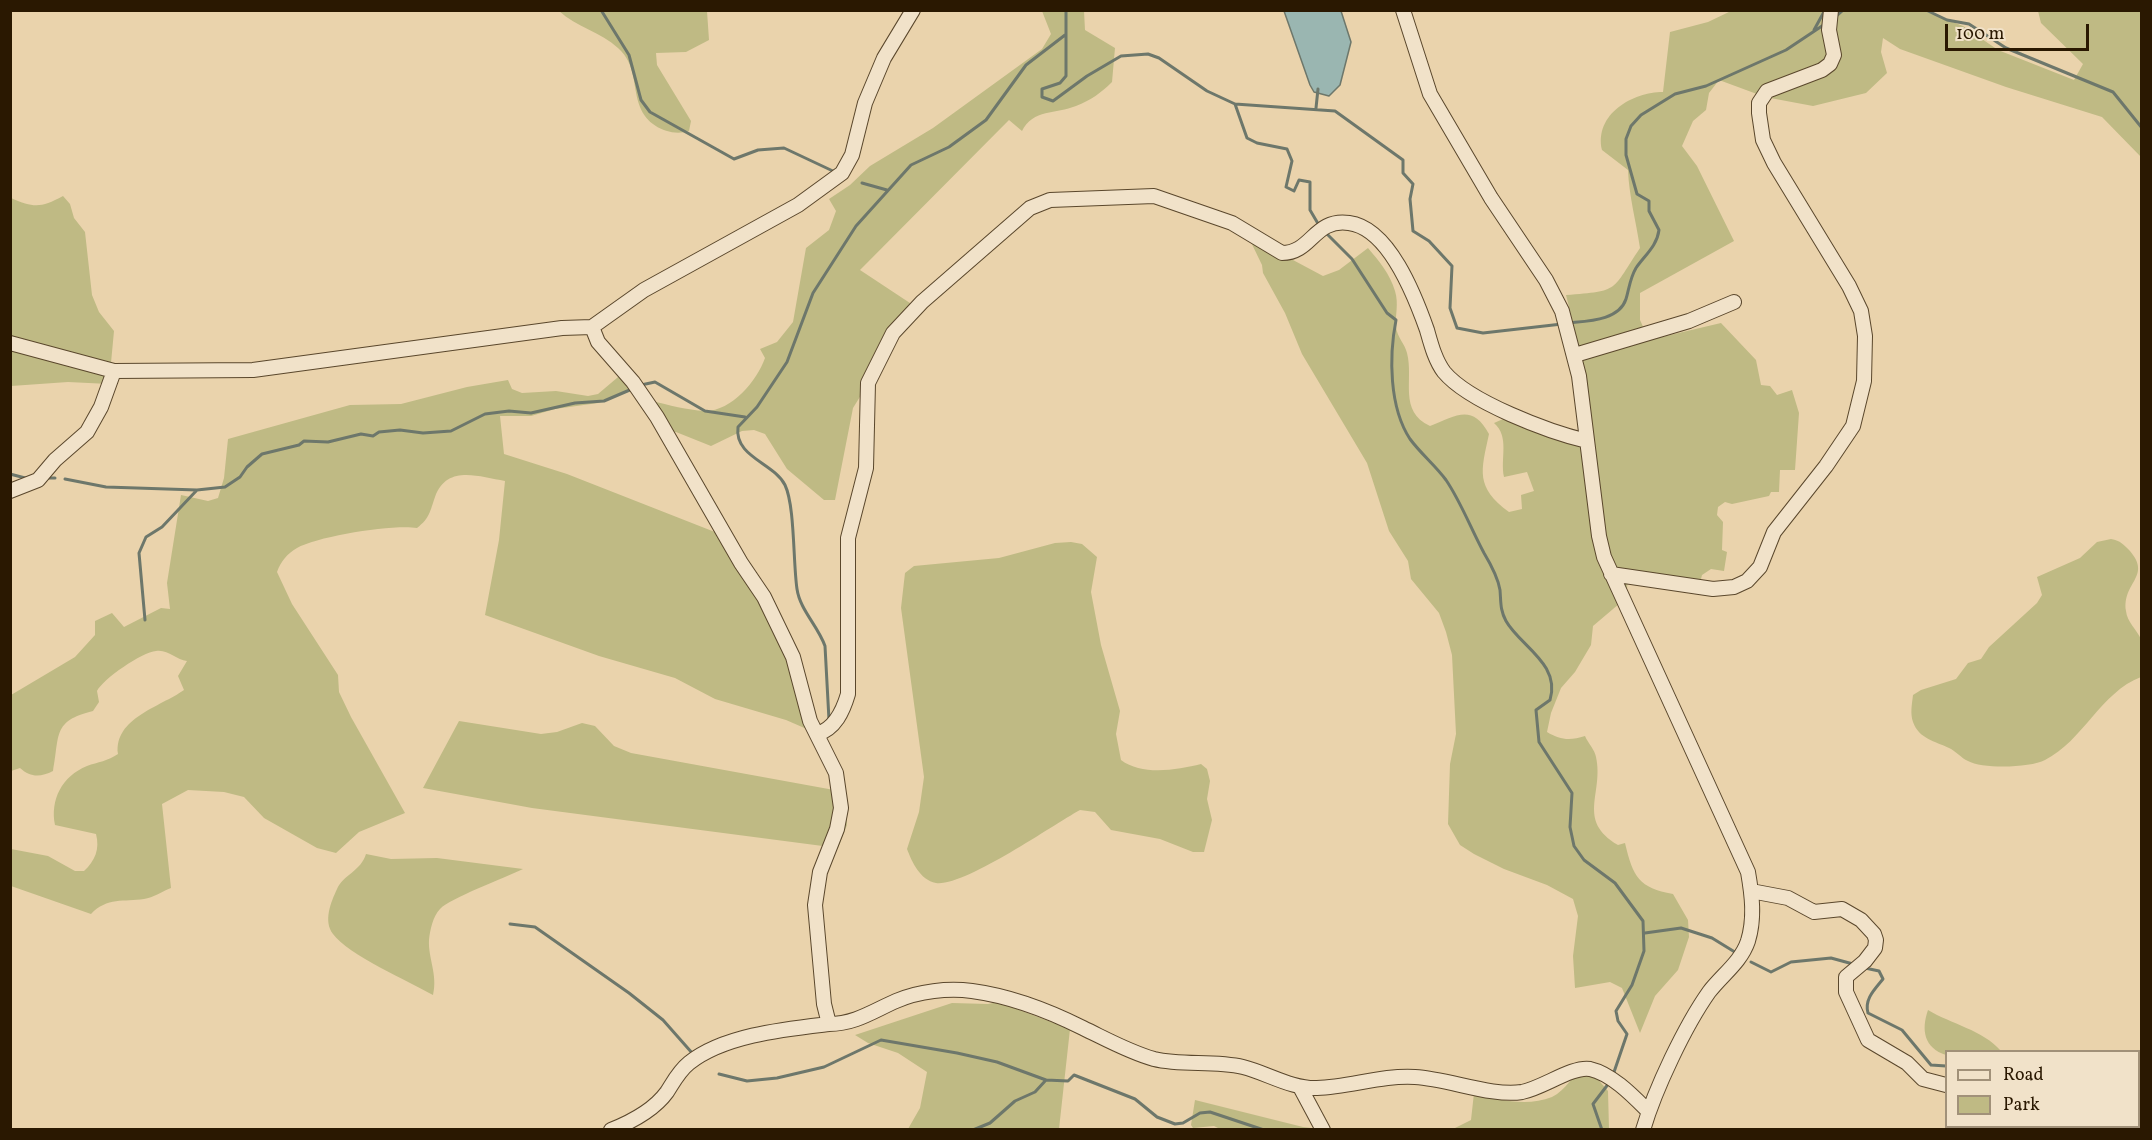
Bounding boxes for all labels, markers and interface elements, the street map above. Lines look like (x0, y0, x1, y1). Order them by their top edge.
scale bar (1948, 12, 2092, 50)
text: 100 m (1956, 22, 2005, 47)
legend (1945, 1050, 2140, 1128)
text: Road (2003, 1063, 2044, 1088)
text: Park (2003, 1093, 2040, 1118)

